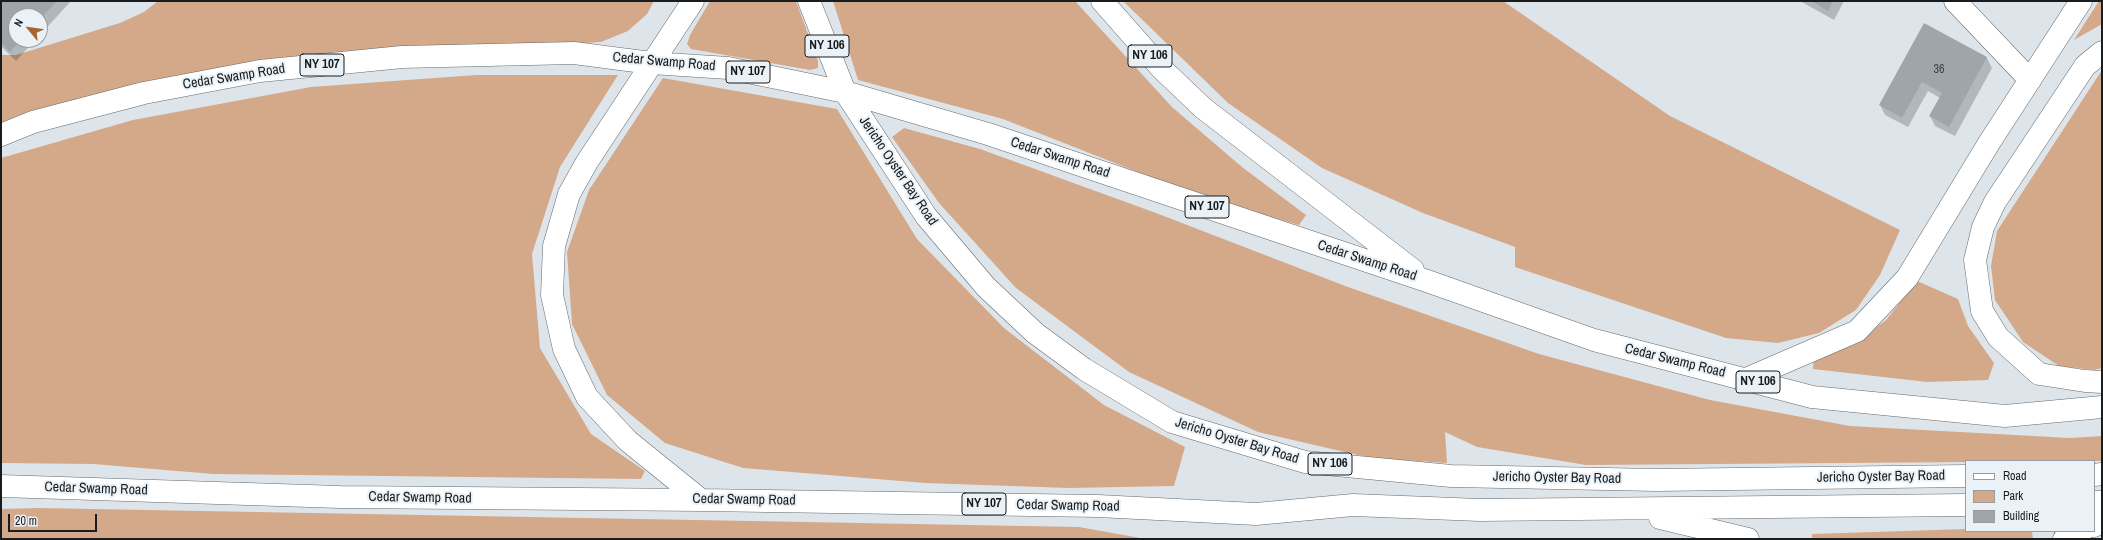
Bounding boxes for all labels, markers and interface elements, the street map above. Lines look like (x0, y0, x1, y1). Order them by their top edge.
north arrow (8, 8, 48, 48)
text: N (11, 16, 26, 29)
road number: NY 106 (805, 35, 849, 57)
road number: NY 106 (1128, 45, 1172, 67)
street label: Cedar Swamp Road (612, 49, 716, 75)
road number: NY 107 (300, 54, 344, 76)
street label: Cedar Swamp Road (182, 61, 286, 93)
road number: NY 107 (726, 61, 770, 83)
house number: 36 (1934, 63, 1944, 77)
street label: Jericho Oyster Bay Road (855, 113, 941, 229)
street label: Cedar Swamp Road (1008, 134, 1112, 182)
road number: NY 107 (1185, 196, 1229, 218)
street label: Cedar Swamp Road (1315, 237, 1419, 285)
street label: Cedar Swamp Road (1623, 340, 1727, 382)
road number: NY 106 (1736, 371, 1780, 393)
street label: Jericho Oyster Bay Road (1173, 414, 1301, 468)
road number: NY 106 (1308, 453, 1352, 475)
legend (1965, 460, 2095, 532)
street label: Jericho Oyster Bay Road (1817, 467, 1945, 487)
street label: Jericho Oyster Bay Road (1493, 468, 1621, 488)
text: Road (2003, 468, 2027, 484)
street label: Cedar Swamp Road (44, 479, 148, 499)
text: Park (2003, 488, 2023, 504)
street label: Cedar Swamp Road (368, 489, 472, 507)
street label: Cedar Swamp Road (692, 491, 796, 509)
road number: NY 107 (962, 493, 1006, 515)
street label: Cedar Swamp Road (1016, 497, 1120, 515)
scale bar (10, 506, 99, 532)
text: Building (2003, 508, 2039, 524)
text: 20 m (15, 513, 37, 529)

